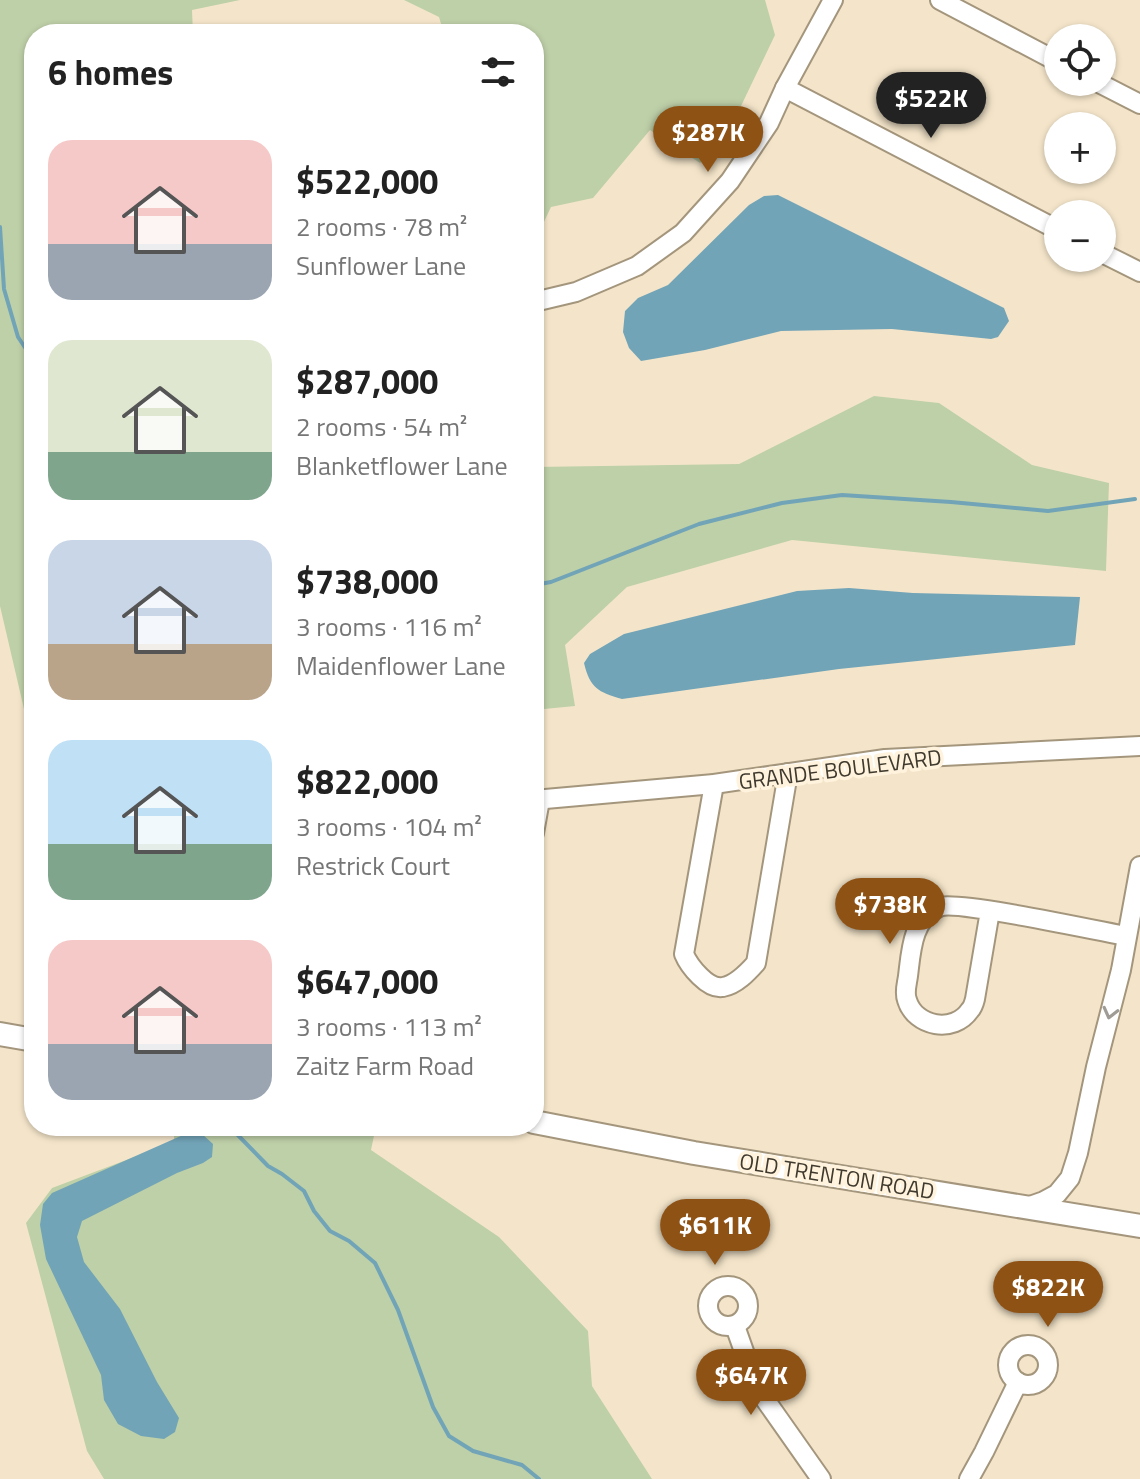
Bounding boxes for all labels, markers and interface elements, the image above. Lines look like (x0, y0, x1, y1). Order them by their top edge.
map controls (1044, 24, 1116, 272)
button: locate (1044, 24, 1116, 96)
text: 6 homes (48, 46, 173, 98)
icon: filters (476, 50, 520, 94)
pin: $522K (875, 72, 987, 140)
text: $522K (894, 78, 968, 117)
pin: $287K (652, 106, 764, 174)
text: $287K (671, 112, 745, 151)
button: + (1044, 112, 1116, 184)
text: $522,000 (296, 155, 438, 207)
icon: home (112, 172, 208, 268)
button: − (1044, 200, 1116, 272)
text: 2 rooms · 78 m² (296, 207, 467, 246)
text: Sunflower Lane (296, 246, 466, 285)
text: $287,000 (296, 355, 438, 407)
icon: home (112, 372, 208, 468)
text: 2 rooms · 54 m² (296, 407, 467, 446)
text: Blanketflower Lane (296, 446, 508, 485)
text: $738,000 (296, 555, 438, 607)
icon: home (112, 572, 208, 668)
text: 3 rooms · 116 m² (296, 607, 482, 646)
text: Maidenflower Lane (296, 646, 506, 685)
street label: GRANDE BOULEVARD (737, 740, 943, 798)
text: $822,000 (296, 755, 438, 807)
icon: home (112, 772, 208, 868)
text: 3 rooms · 104 m² (296, 807, 482, 846)
text: Restrick Court (296, 846, 450, 885)
pin: $738K (834, 878, 946, 946)
text: $738K (853, 884, 927, 923)
text: $647,000 (296, 955, 438, 1007)
icon: home (112, 972, 208, 1068)
one-way arrow (1102, 1005, 1119, 1019)
text: 3 rooms · 113 m² (296, 1007, 482, 1046)
text: Zaitz Farm Road (296, 1046, 474, 1085)
street label: OLD TRENTON ROAD (737, 1144, 937, 1208)
pin: $611K (659, 1199, 771, 1267)
text: $611K (678, 1205, 752, 1244)
pin: $822K (992, 1261, 1104, 1329)
text: $822K (1011, 1267, 1085, 1306)
pin: $647K (695, 1349, 807, 1417)
text: $647K (714, 1355, 788, 1394)

